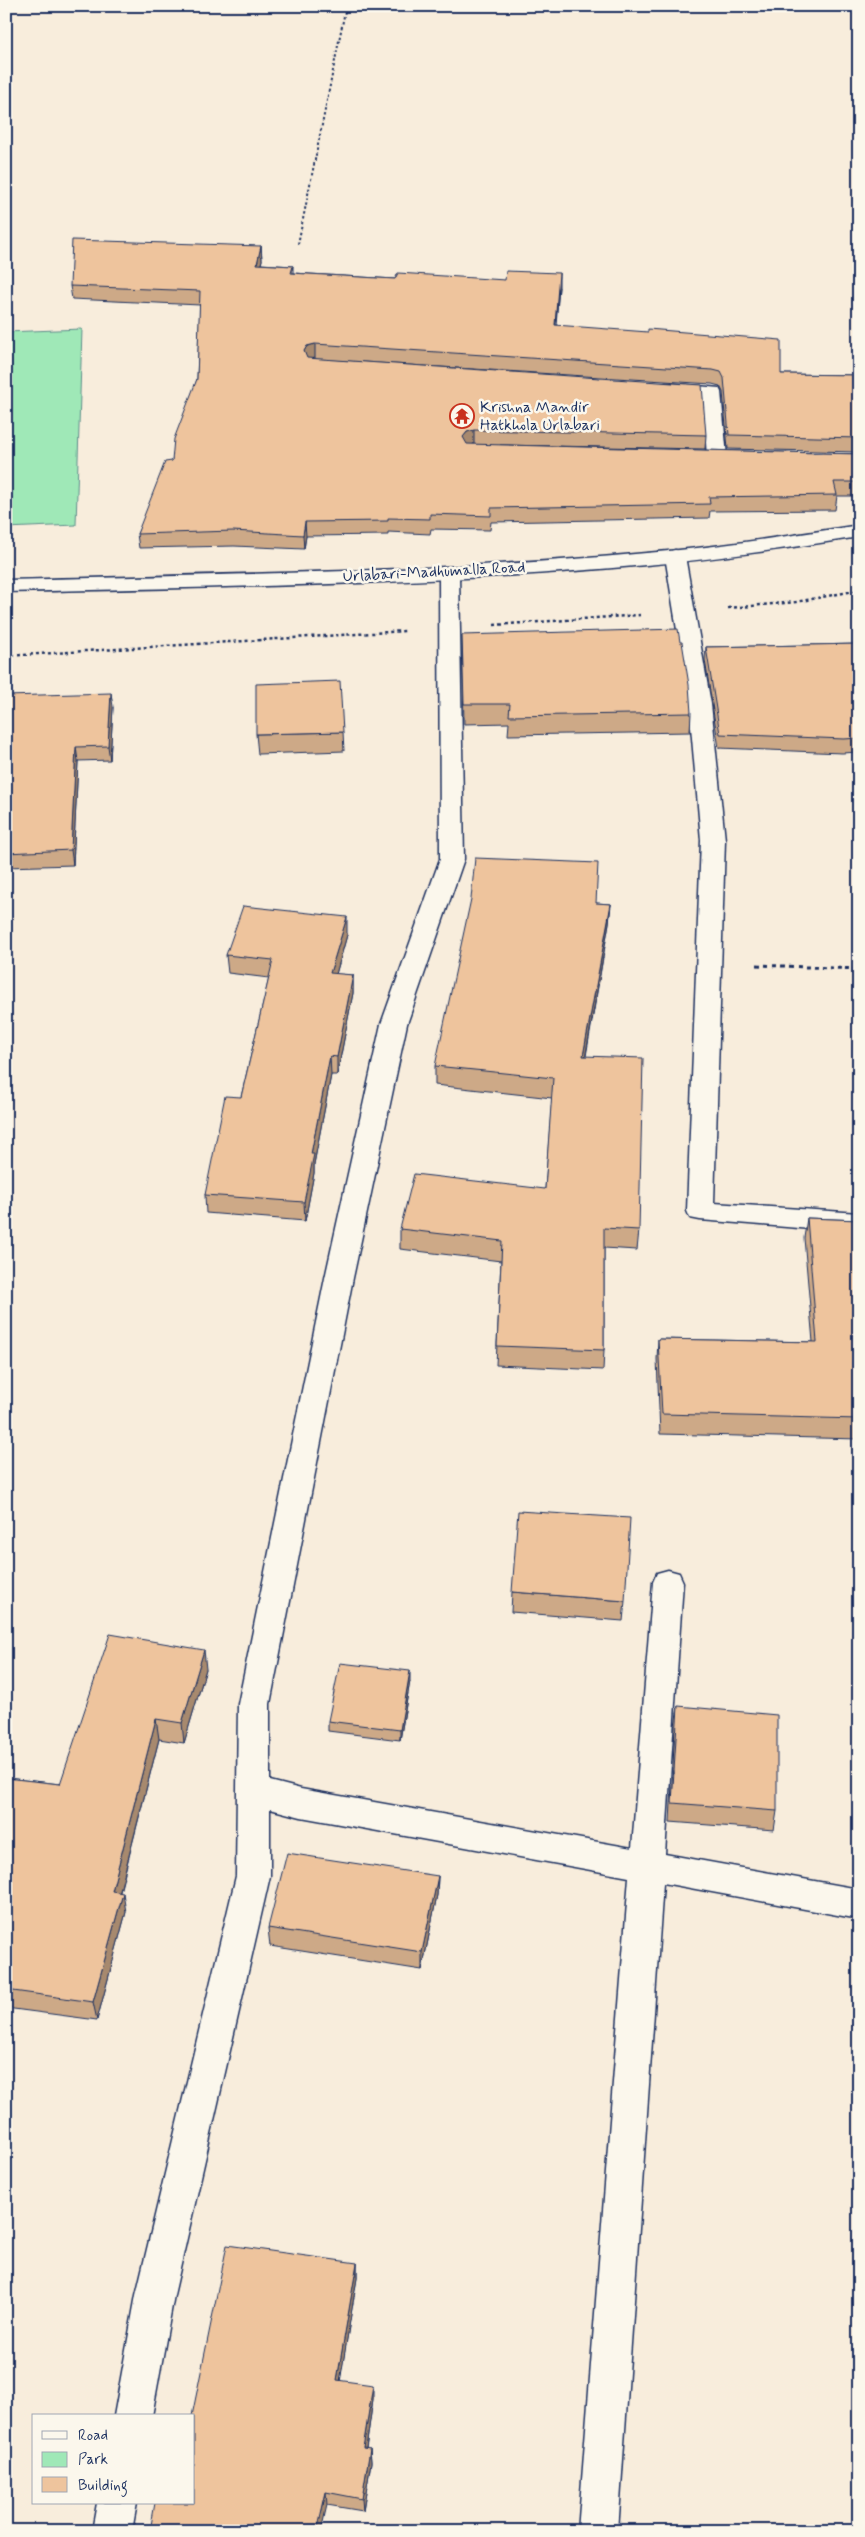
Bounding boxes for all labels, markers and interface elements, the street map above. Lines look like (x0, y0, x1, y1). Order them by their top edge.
place label: Krishna Mandir Hatkhola Urlabari (480, 397, 600, 436)
temple icon: Krishna Mandir Hatkhola Urlabari (449, 403, 475, 429)
street label: Urlabari-Madhumalla Road (342, 557, 526, 587)
legend (32, 2414, 195, 2504)
text: Road (78, 2426, 108, 2446)
text: Park (78, 2450, 108, 2470)
text: Building (78, 2476, 128, 2497)

